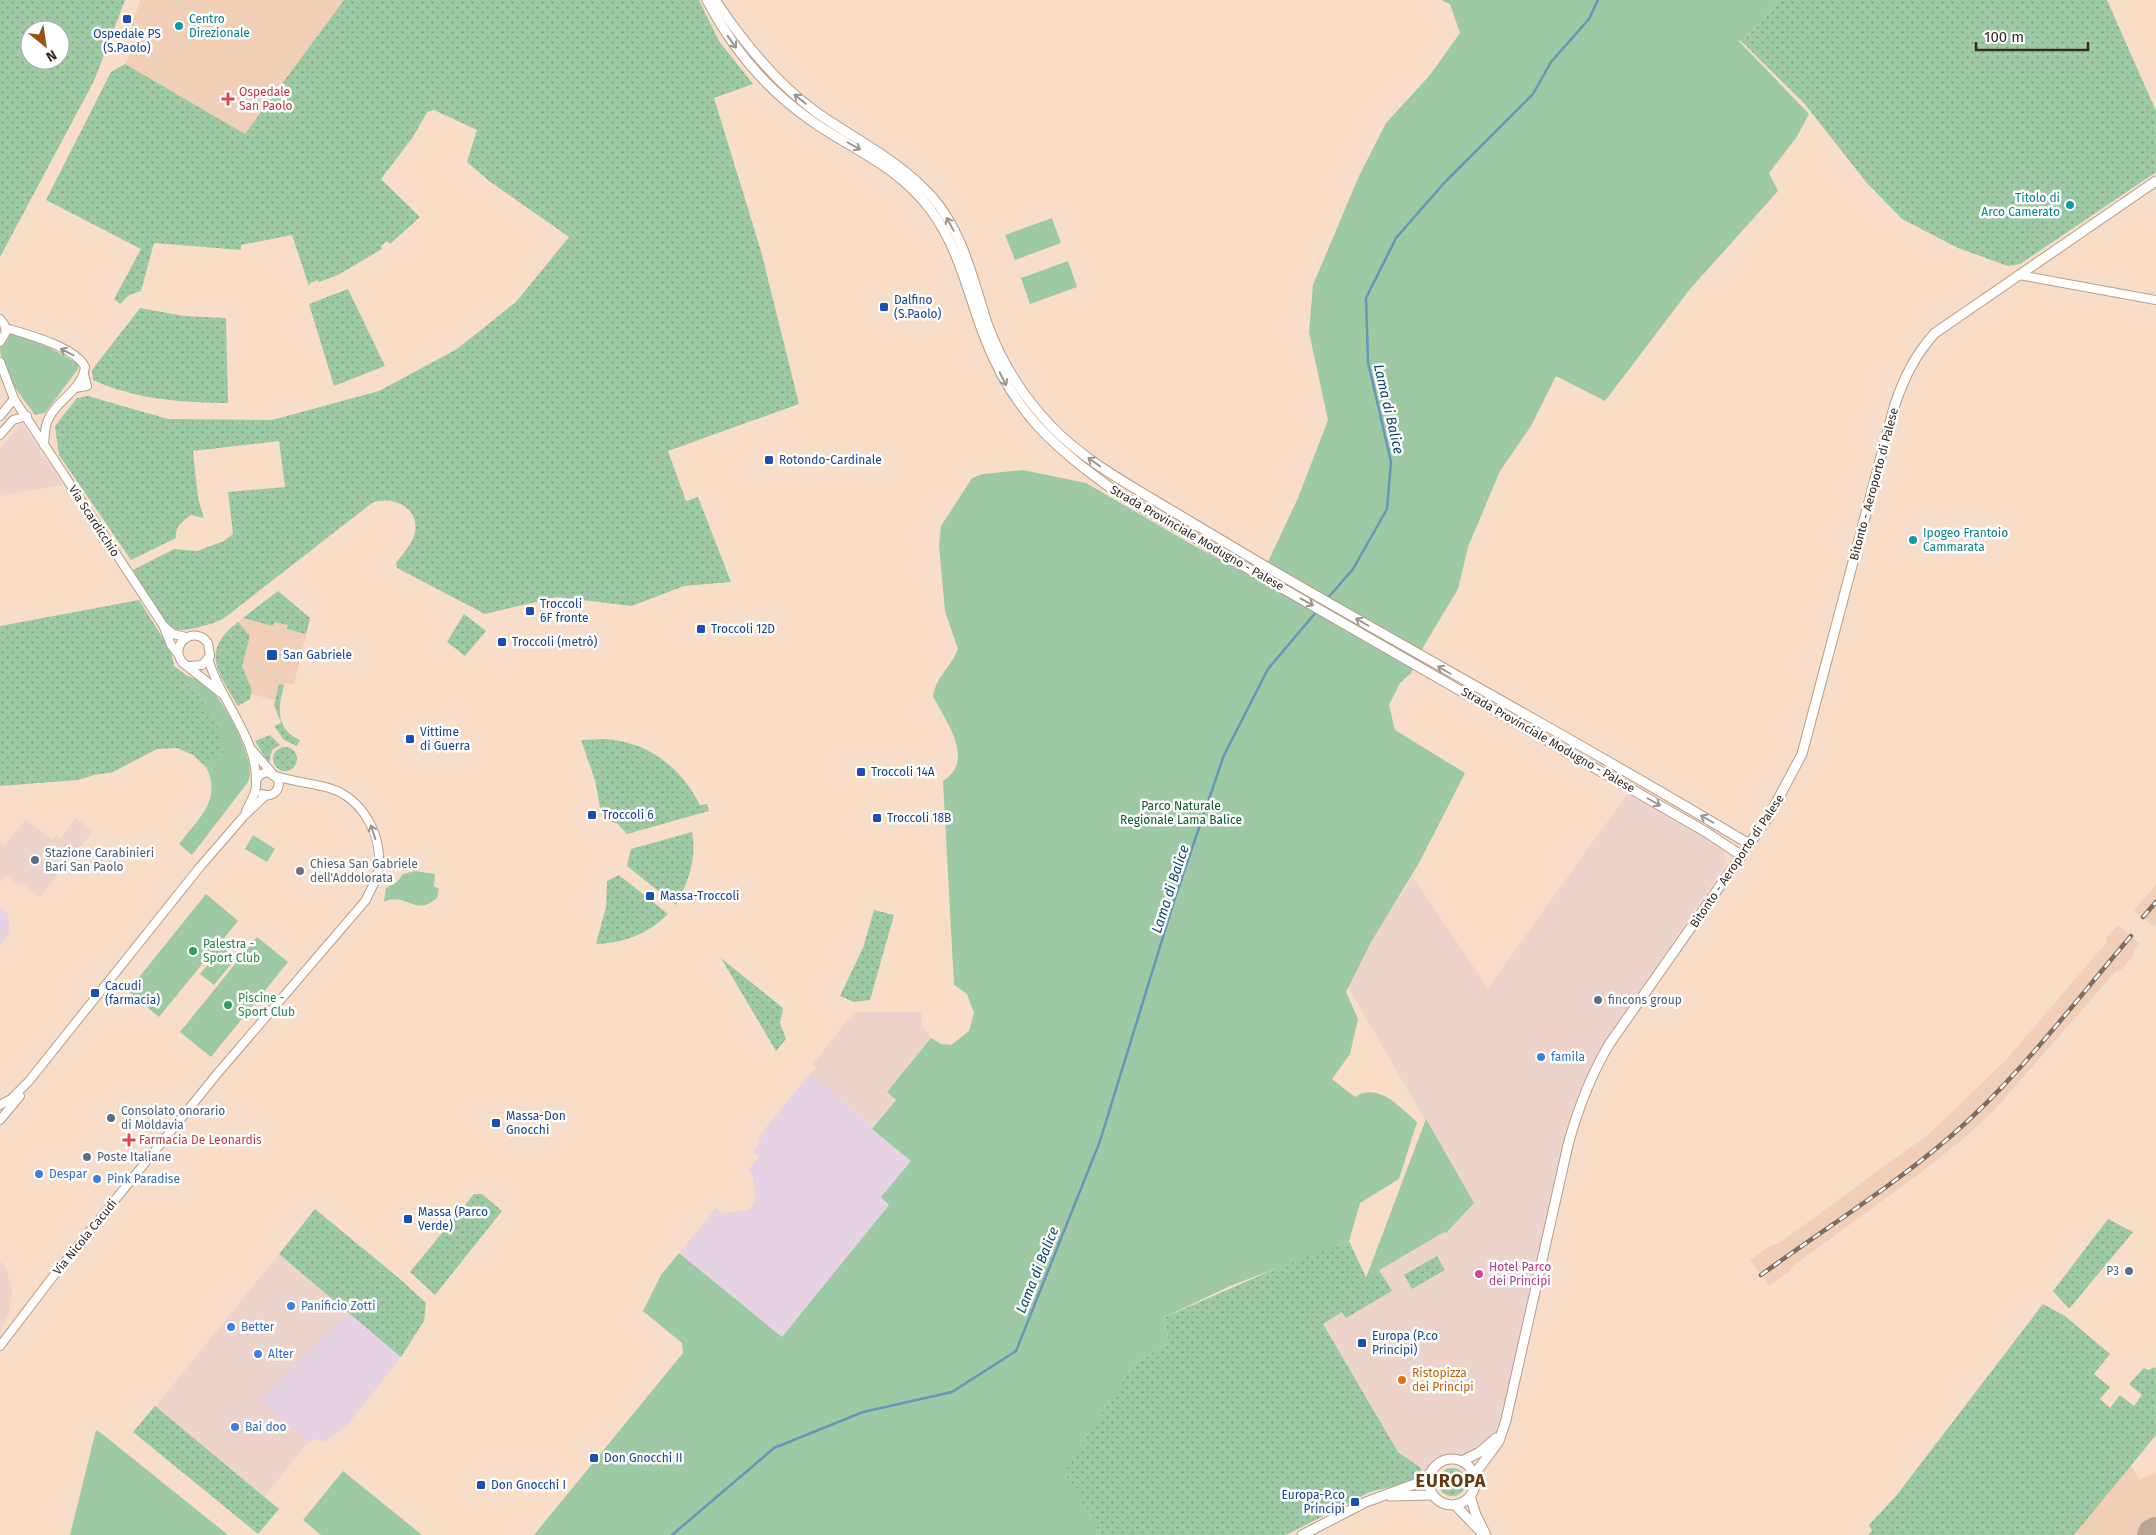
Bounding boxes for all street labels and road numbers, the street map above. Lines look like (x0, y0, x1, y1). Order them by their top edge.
street label: Bitonto - Aeroporto di Palese (1847, 406, 1901, 562)
street label: Strada Provinciale Modugno - Palese (1108, 482, 1286, 594)
street label: Via Scardicchio (66, 483, 122, 559)
street label: Strada Provinciale Modugno - Palese (1459, 684, 1637, 796)
street label: Bitonto - Aeroporto di Palese (1687, 792, 1787, 930)
street label: Via Nicola Cacudi (50, 1196, 120, 1278)

